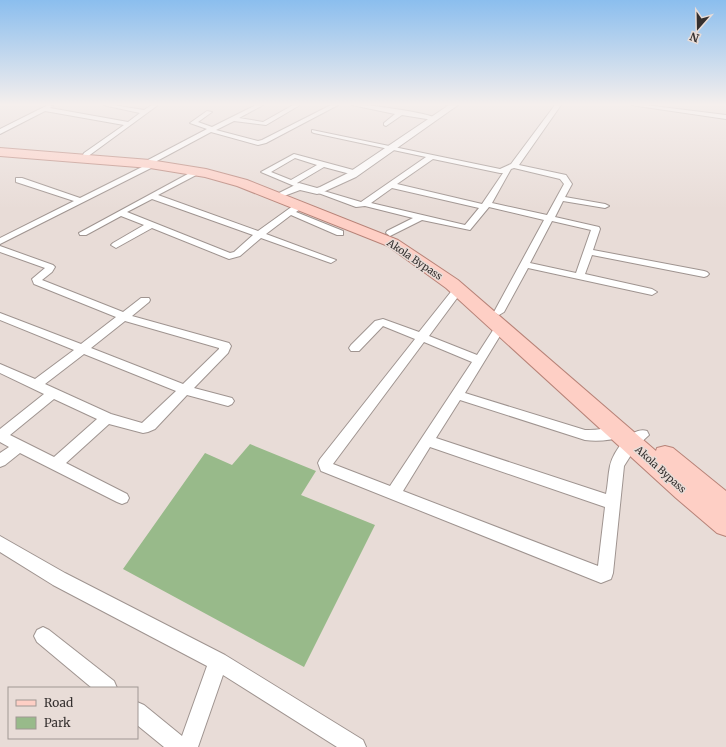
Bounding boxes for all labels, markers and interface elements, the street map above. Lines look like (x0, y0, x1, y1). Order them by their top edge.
north arrow (678, 8, 718, 48)
text: N (688, 29, 701, 45)
street label: Akola Bypass (384, 236, 445, 283)
street label: Akola Bypass (632, 443, 689, 496)
legend (8, 687, 138, 739)
text: Road (44, 695, 73, 710)
text: Park (44, 715, 71, 730)

